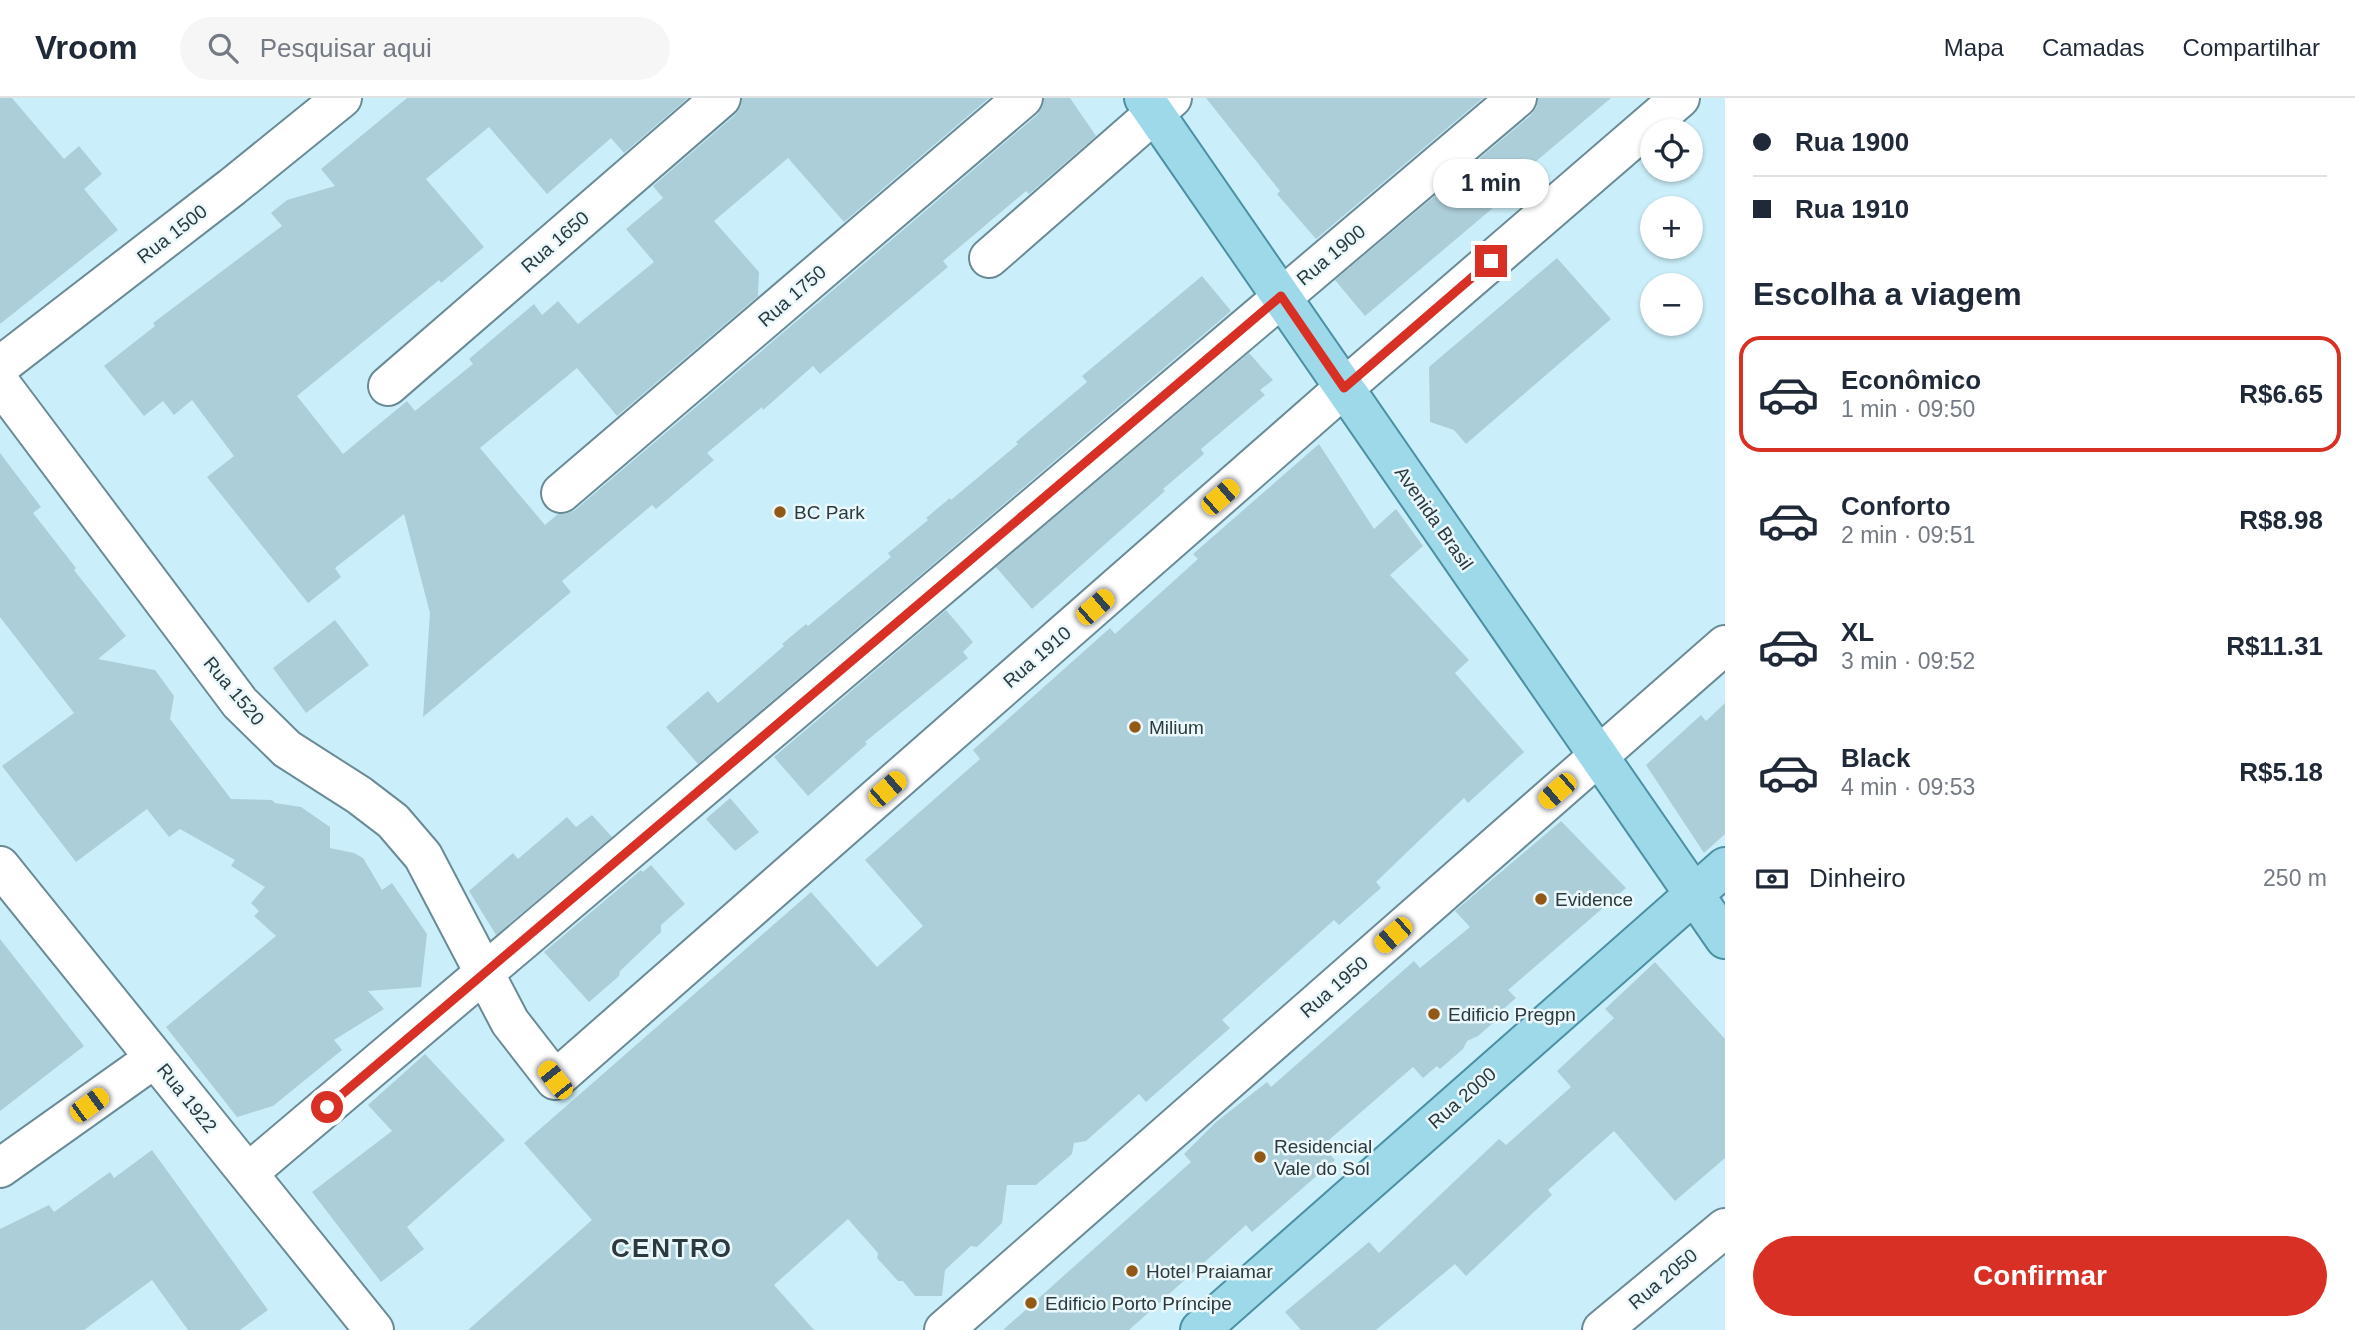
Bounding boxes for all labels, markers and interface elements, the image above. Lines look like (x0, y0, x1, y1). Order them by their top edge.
search box (180, 17, 670, 80)
text: Vroom (35, 29, 138, 66)
icon: search (204, 29, 242, 67)
text: Pesquisar aqui (260, 33, 432, 63)
text: Mapa (1944, 34, 2004, 61)
text: Camadas (2042, 34, 2145, 61)
text: Compartilhar (2183, 34, 2320, 61)
map controls (1640, 119, 1703, 336)
button: locate (1640, 119, 1703, 182)
text: Rua 1900 (1795, 127, 1909, 157)
callout: 1 min (1433, 159, 1549, 208)
text: 1 min (1461, 170, 1521, 196)
text: Rua 1910 (1795, 194, 1909, 224)
button: + (1640, 196, 1703, 259)
street label: Rua 1500 (133, 200, 211, 268)
street label: Rua 1650 (517, 207, 593, 277)
street label: Rua 1900 (1293, 220, 1369, 290)
route end (1475, 245, 1507, 277)
street label: Rua 1750 (754, 261, 830, 331)
button: − (1640, 273, 1703, 336)
text: Escolha a viagem (1753, 276, 2022, 312)
icon: car (1757, 363, 1820, 426)
text: Econômico (1841, 365, 1981, 395)
text: R$6.65 (2239, 379, 2323, 409)
text: 1 min · 09:50 (1841, 396, 1975, 422)
street label: Avenida Brasil (1391, 462, 1477, 574)
car (1198, 475, 1243, 519)
icon: car (1757, 489, 1820, 552)
text: Conforto (1841, 491, 1951, 521)
place label: BC Park (794, 502, 865, 523)
marker: BC Park (772, 504, 788, 520)
text: R$8.98 (2239, 505, 2323, 535)
text: 2 min · 09:51 (1841, 522, 1975, 548)
car (1073, 585, 1118, 629)
icon: car (1757, 615, 1820, 678)
text: XL (1841, 617, 1874, 647)
street label: Rua 1910 (999, 622, 1075, 692)
text: R$11.31 (2226, 631, 2323, 661)
text: 3 min · 09:52 (1841, 648, 1975, 674)
street label: Rua 1520 (199, 653, 269, 729)
place label: Milium (1149, 717, 1204, 738)
marker: Milium (1127, 719, 1143, 735)
icon: car (1757, 741, 1820, 804)
text: Black (1841, 743, 1910, 773)
text: R$5.18 (2239, 757, 2323, 787)
car (865, 767, 910, 811)
car (1535, 769, 1580, 813)
text: 4 min · 09:53 (1841, 774, 1975, 800)
icon: cash (1753, 860, 1791, 898)
text: Dinheiro (1809, 863, 1906, 893)
text: 250 m (2263, 865, 2327, 891)
place label: Evidence (1555, 889, 1633, 910)
marker: Evidence (1533, 891, 1549, 907)
car (1371, 913, 1416, 957)
street label: Rua 1950 (1296, 952, 1372, 1022)
place label: Edificio Pregpn (1448, 1004, 1576, 1025)
marker: Edificio Pregpn (1426, 1006, 1442, 1022)
car (534, 1057, 577, 1103)
street label: Rua 1922 (153, 1059, 221, 1137)
street label: Rua 2000 (1424, 1063, 1500, 1133)
car (66, 1084, 113, 1126)
route start (311, 1091, 343, 1123)
place label: Residencial Vale do Sol (1274, 1136, 1372, 1179)
marker: Residencial Vale do Sol (1252, 1149, 1268, 1165)
district label: CENTRO (611, 1233, 733, 1263)
button: Confirmar (1753, 1236, 2327, 1316)
street label: Rua 2050 (1625, 1244, 1701, 1314)
place label: Hotel Praiamar (1146, 1261, 1273, 1282)
marker: Hotel Praiamar (1124, 1263, 1140, 1279)
place label: Edificio Porto Príncipe (1045, 1293, 1232, 1314)
marker: Edificio Porto Príncipe (1023, 1295, 1039, 1311)

